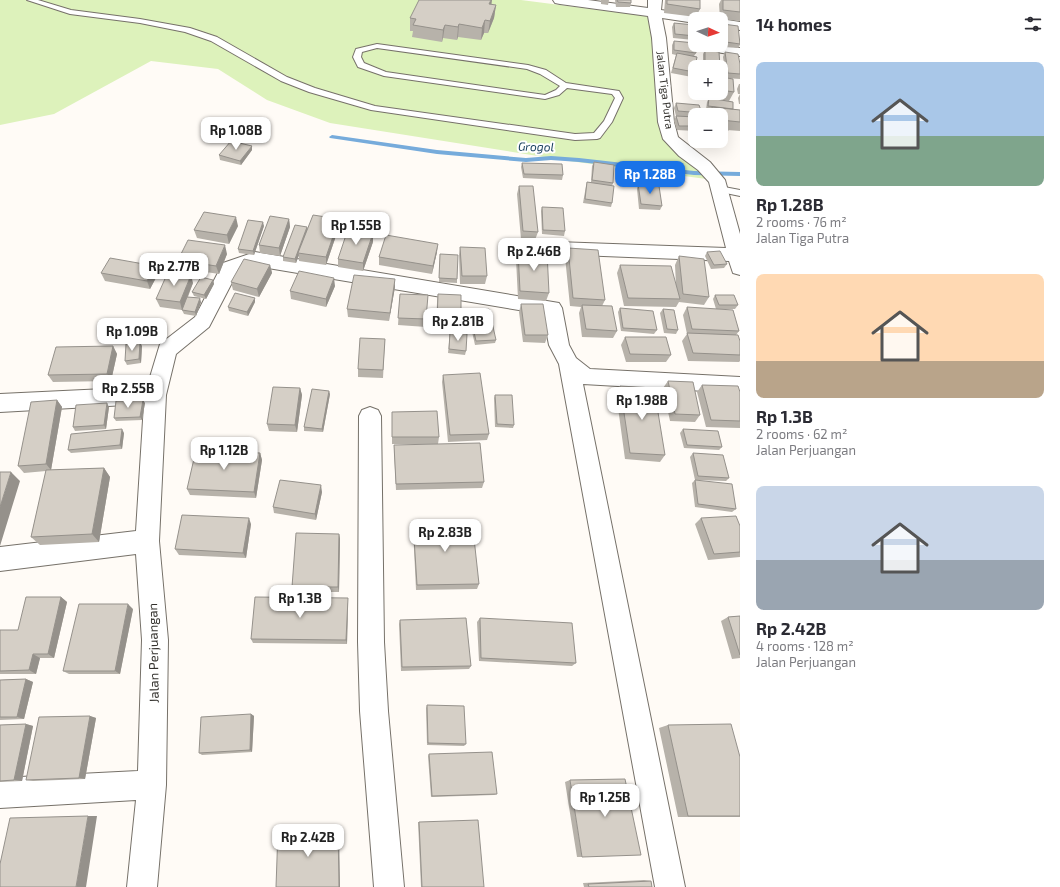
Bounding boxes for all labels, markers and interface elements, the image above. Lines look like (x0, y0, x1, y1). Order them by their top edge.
north arrow (688, 12, 728, 52)
map controls (688, 12, 728, 148)
icon: filters (1022, 13, 1044, 35)
text: 14 homes (756, 14, 832, 34)
street label: Jalan Tiga Putra (654, 50, 677, 130)
button: + (688, 60, 728, 100)
icon: home (864, 88, 936, 160)
button: − (688, 108, 728, 148)
pin: Rp 1.08B (195, 117, 277, 151)
text: Rp 1.08B (210, 122, 262, 138)
water label: Grogol (518, 139, 554, 153)
pin: Rp 1.28B (609, 161, 691, 195)
text: Rp 1.28B (624, 166, 676, 182)
text: Rp 1.28B (756, 194, 824, 214)
pin: Rp 1.55B (315, 212, 397, 246)
text: 2 rooms · 76 m² (756, 214, 847, 230)
text: Rp 1.55B (331, 217, 381, 233)
text: Jalan Tiga Putra (756, 230, 849, 246)
pin: Rp 2.46B (493, 238, 575, 272)
text: Rp 2.46B (507, 243, 561, 259)
pin: Rp 2.77B (133, 253, 215, 287)
text: Rp 2.77B (148, 258, 200, 274)
icon: home (864, 300, 936, 372)
pin: Rp 2.81B (417, 308, 499, 342)
text: Rp 2.81B (432, 313, 484, 329)
pin: Rp 1.09B (91, 318, 173, 352)
text: Rp 1.09B (106, 323, 158, 339)
pin: Rp 2.55B (87, 375, 169, 409)
text: Rp 2.55B (102, 380, 154, 396)
pin: Rp 1.98B (601, 387, 683, 421)
text: Rp 1.98B (616, 392, 668, 408)
text: Rp 1.3B (756, 406, 813, 426)
text: 2 rooms · 62 m² (756, 426, 847, 442)
pin: Rp 1.12B (183, 437, 265, 471)
text: Rp 1.12B (200, 442, 248, 458)
text: Jalan Perjuangan (756, 442, 856, 458)
icon: home (864, 512, 936, 584)
pin: Rp 2.83B (404, 519, 486, 553)
text: Rp 2.83B (418, 524, 472, 540)
pin: Rp 1.3B (263, 585, 337, 619)
text: Rp 1.3B (278, 590, 322, 606)
street label: Jalan Perjuangan (144, 603, 162, 703)
text: Rp 2.42B (756, 618, 826, 638)
text: 4 rooms · 128 m² (756, 638, 854, 654)
text: Jalan Perjuangan (756, 654, 856, 670)
pin: Rp 1.25B (564, 784, 646, 818)
text: Rp 1.25B (580, 789, 630, 805)
pin: Rp 2.42B (267, 824, 349, 858)
text: Rp 2.42B (281, 829, 335, 845)

